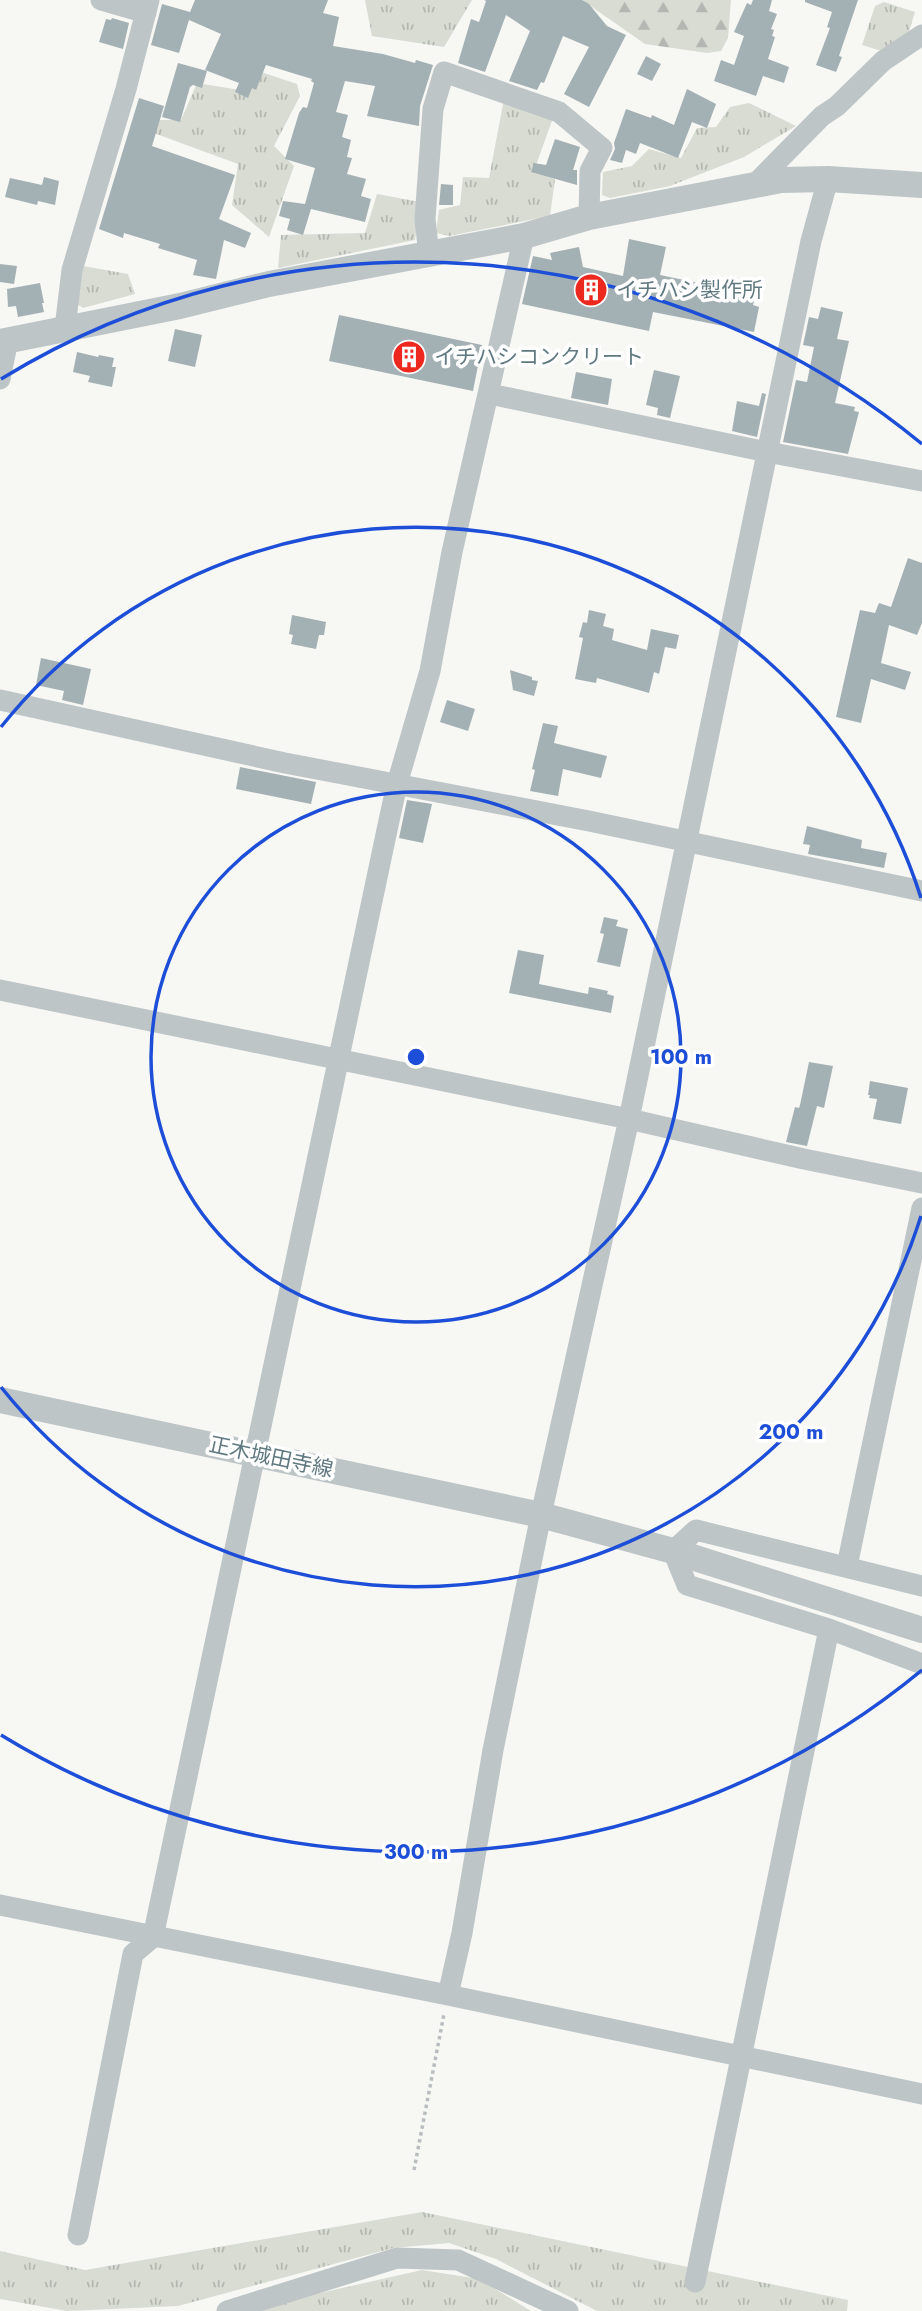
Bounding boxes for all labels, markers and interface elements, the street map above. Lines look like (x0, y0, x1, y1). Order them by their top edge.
building icon: イチハシ製作所 (572, 271, 610, 309)
place label: イチハシ製作所 (616, 275, 763, 305)
building icon: イチハシコンクリート (390, 338, 428, 376)
place label: イチハシコンクリート (434, 342, 644, 372)
text: 100 m (650, 1042, 712, 1072)
centre of rings (404, 1045, 428, 1069)
text: 200 m (758, 1417, 824, 1447)
street label: 正木城田寺線 (206, 1429, 336, 1485)
text: 300 m (384, 1837, 448, 1867)

